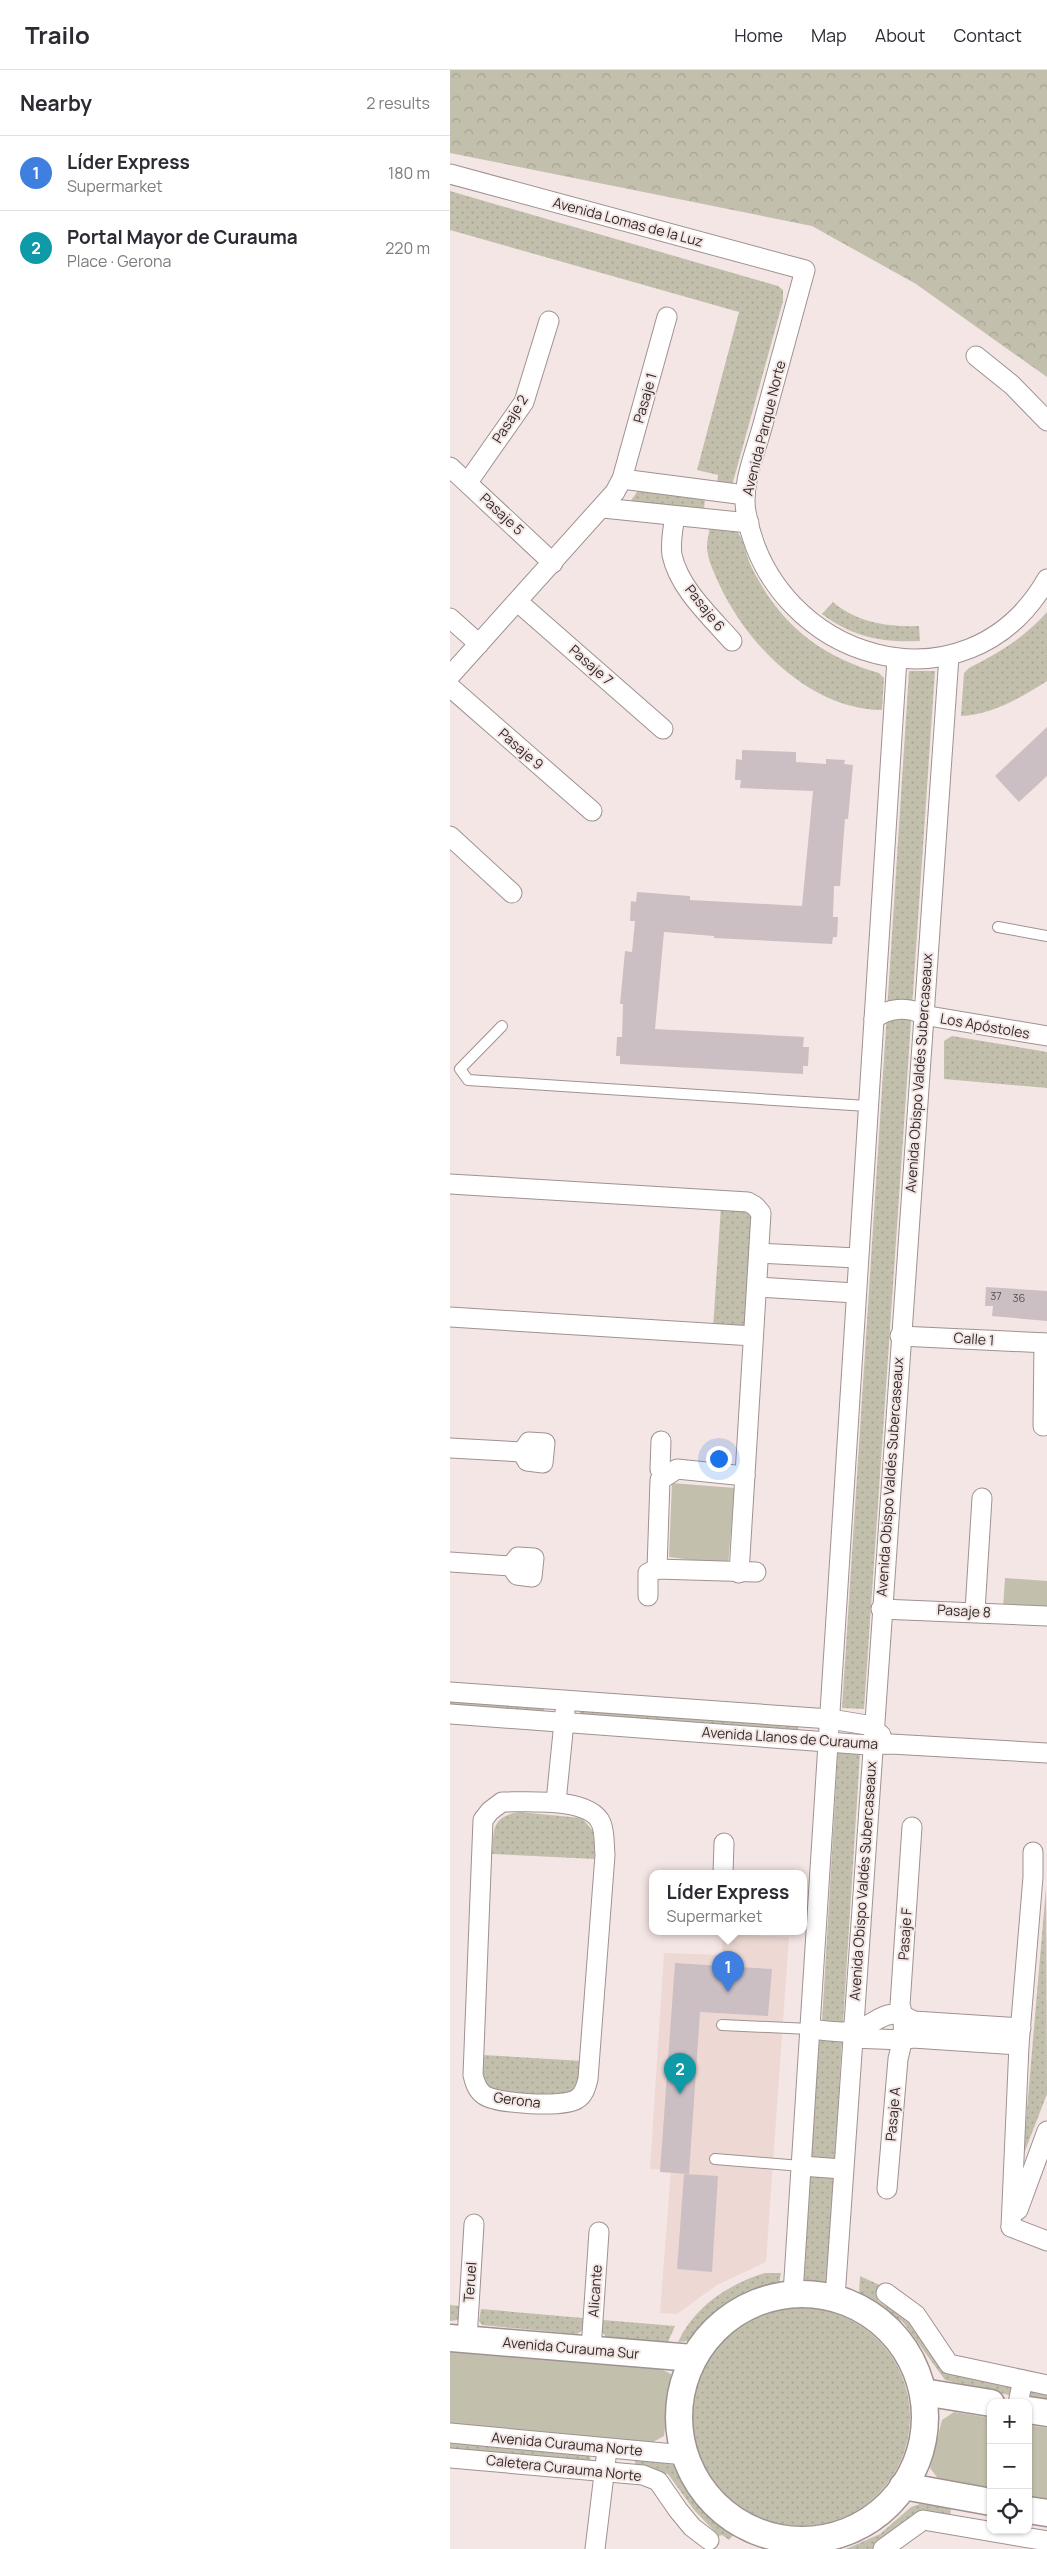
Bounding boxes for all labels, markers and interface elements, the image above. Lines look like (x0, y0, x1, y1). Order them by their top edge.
text: Trailo (25, 18, 90, 51)
text: Home (734, 23, 783, 47)
text: Map (811, 23, 847, 47)
text: About (875, 23, 925, 47)
text: Contact (953, 23, 1022, 47)
text: Nearby (20, 89, 92, 117)
text: 2 results (366, 92, 430, 114)
text: Líder Express (67, 149, 190, 175)
text: 1 (32, 162, 40, 184)
text: 180 m (388, 162, 430, 184)
text: Supermarket (67, 175, 163, 197)
street label: Avenida Lomas de la Luz (551, 192, 705, 251)
text: Portal Mayor de Curauma (67, 224, 298, 250)
text: 2 (31, 237, 41, 259)
text: 220 m (385, 237, 430, 259)
text: Place · Gerona (67, 250, 171, 272)
street label: Avenida Parque Norte (738, 358, 789, 497)
street label: Pasaje 1 (628, 371, 661, 425)
street label: Pasaje 2 (487, 391, 532, 446)
street label: Pasaje 5 (476, 488, 528, 539)
street label: Pasaje 6 (681, 580, 730, 635)
street label: Pasaje 7 (565, 640, 617, 689)
street label: Pasaje 9 (495, 724, 548, 774)
street label: Avenida Obispo Valdés Subercaseaux (901, 952, 936, 1193)
street label: Los Apóstoles (939, 1008, 1031, 1043)
house number: 37 (990, 1288, 1002, 1303)
house number: 36 (1013, 1290, 1026, 1305)
street label: Calle 1 (953, 1328, 995, 1349)
street label: Avenida Obispo Valdés Subercaseaux (872, 1356, 907, 1597)
your location (706, 1446, 732, 1472)
street label: Pasaje 8 (937, 1600, 991, 1621)
street label: Avenida Llanos de Curauma (701, 1722, 879, 1753)
street label: Avenida Obispo Valdés Subercaseaux (845, 1760, 880, 2001)
popup (649, 1870, 807, 1935)
text: Líder Express (667, 1879, 789, 1905)
text: Supermarket (667, 1905, 762, 1927)
street label: Pasaje F (893, 1907, 916, 1961)
pin: 1 (712, 1951, 744, 1992)
pin: 2 (664, 2053, 696, 2094)
street label: Pasaje A (881, 2086, 904, 2142)
street label: Gerona (492, 2087, 542, 2112)
street label: Teruel (459, 2261, 480, 2303)
street label: Alicante (583, 2264, 606, 2318)
street label: Avenida Curauma Sur (502, 2332, 640, 2363)
map controls (987, 2399, 1032, 2534)
button: + (987, 2399, 1032, 2444)
street label: Avenida Curauma Norte (491, 2427, 643, 2460)
button: − (987, 2444, 1032, 2489)
street label: Caletera Curauma Norte (485, 2450, 643, 2485)
button: locate (987, 2489, 1032, 2534)

